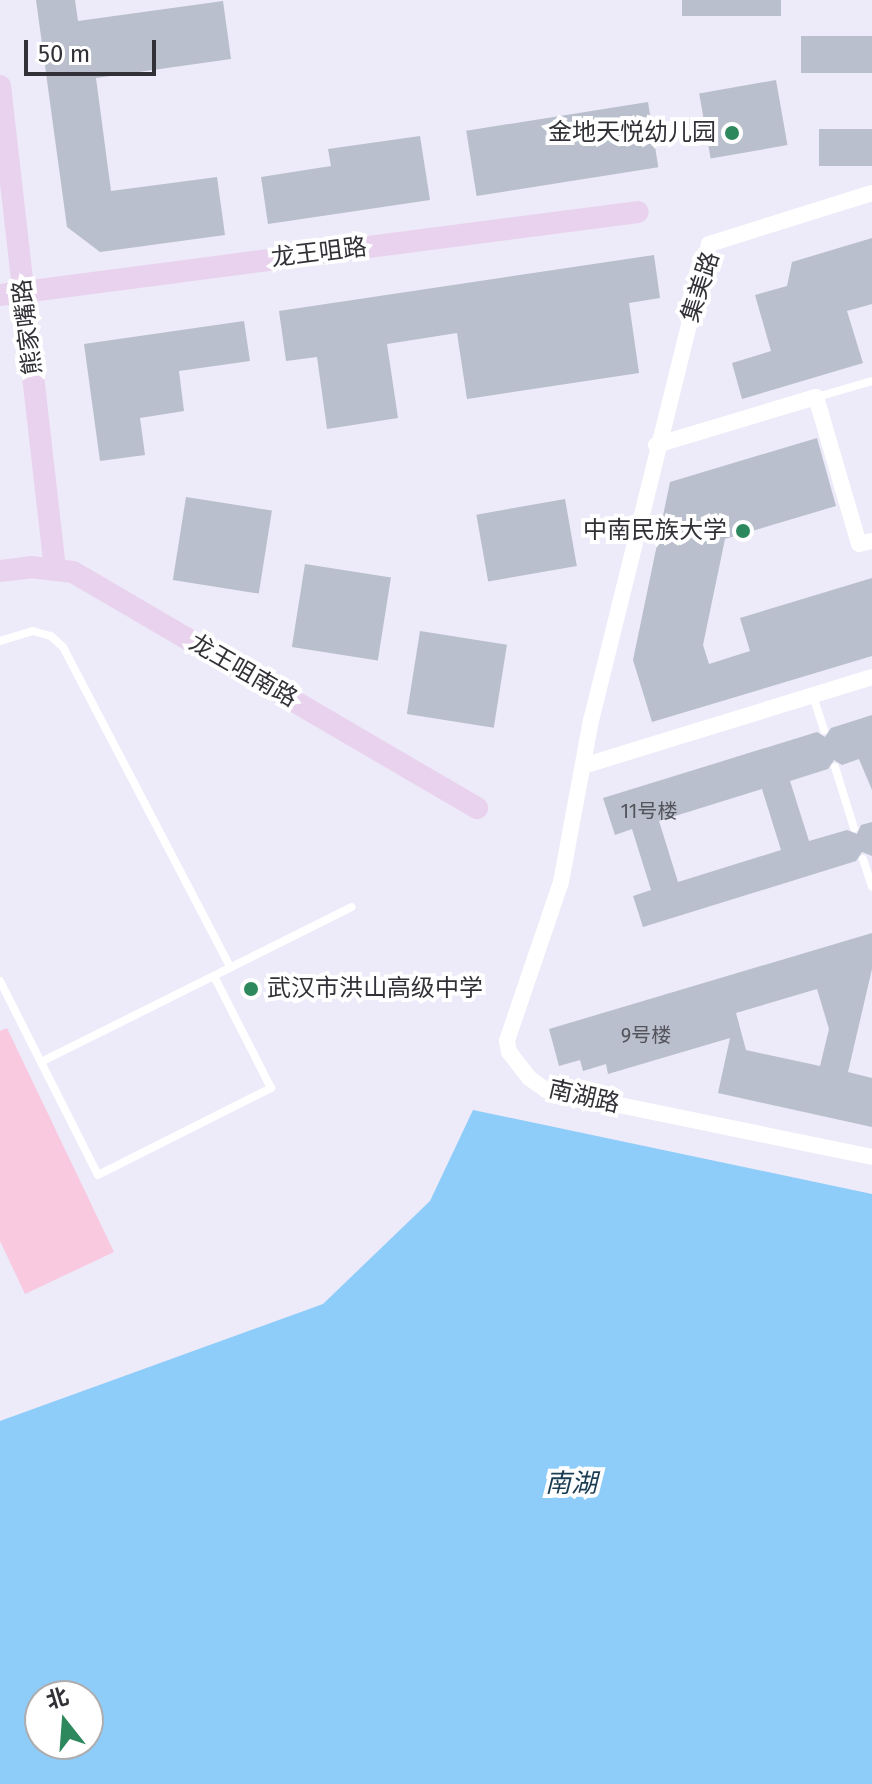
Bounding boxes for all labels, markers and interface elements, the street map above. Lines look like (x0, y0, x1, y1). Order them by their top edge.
scale bar (28, 24, 160, 74)
text: 50 m (38, 40, 90, 68)
place label: 金地天悦幼儿园 (548, 119, 716, 147)
marker: 金地天悦幼儿园 (723, 124, 741, 142)
street label: 龙王咀路 (270, 233, 368, 273)
street label: 集美路 (676, 248, 726, 326)
street label: 熊家嘴路 (8, 278, 48, 376)
place label: 中南民族大学 (583, 517, 727, 545)
marker: 中南民族大学 (734, 522, 752, 540)
street label: 龙王咀南路 (184, 629, 302, 713)
house number: 11号楼 (620, 799, 678, 823)
place label: 武汉市洪山高级中学 (267, 975, 483, 1003)
marker: 武汉市洪山高级中学 (242, 980, 260, 998)
house number: 9号楼 (621, 1023, 671, 1047)
street label: 南湖路 (546, 1075, 622, 1119)
water label: 南湖 (545, 1468, 597, 1500)
north arrow (24, 1680, 104, 1760)
text: 北 (43, 1682, 72, 1715)

